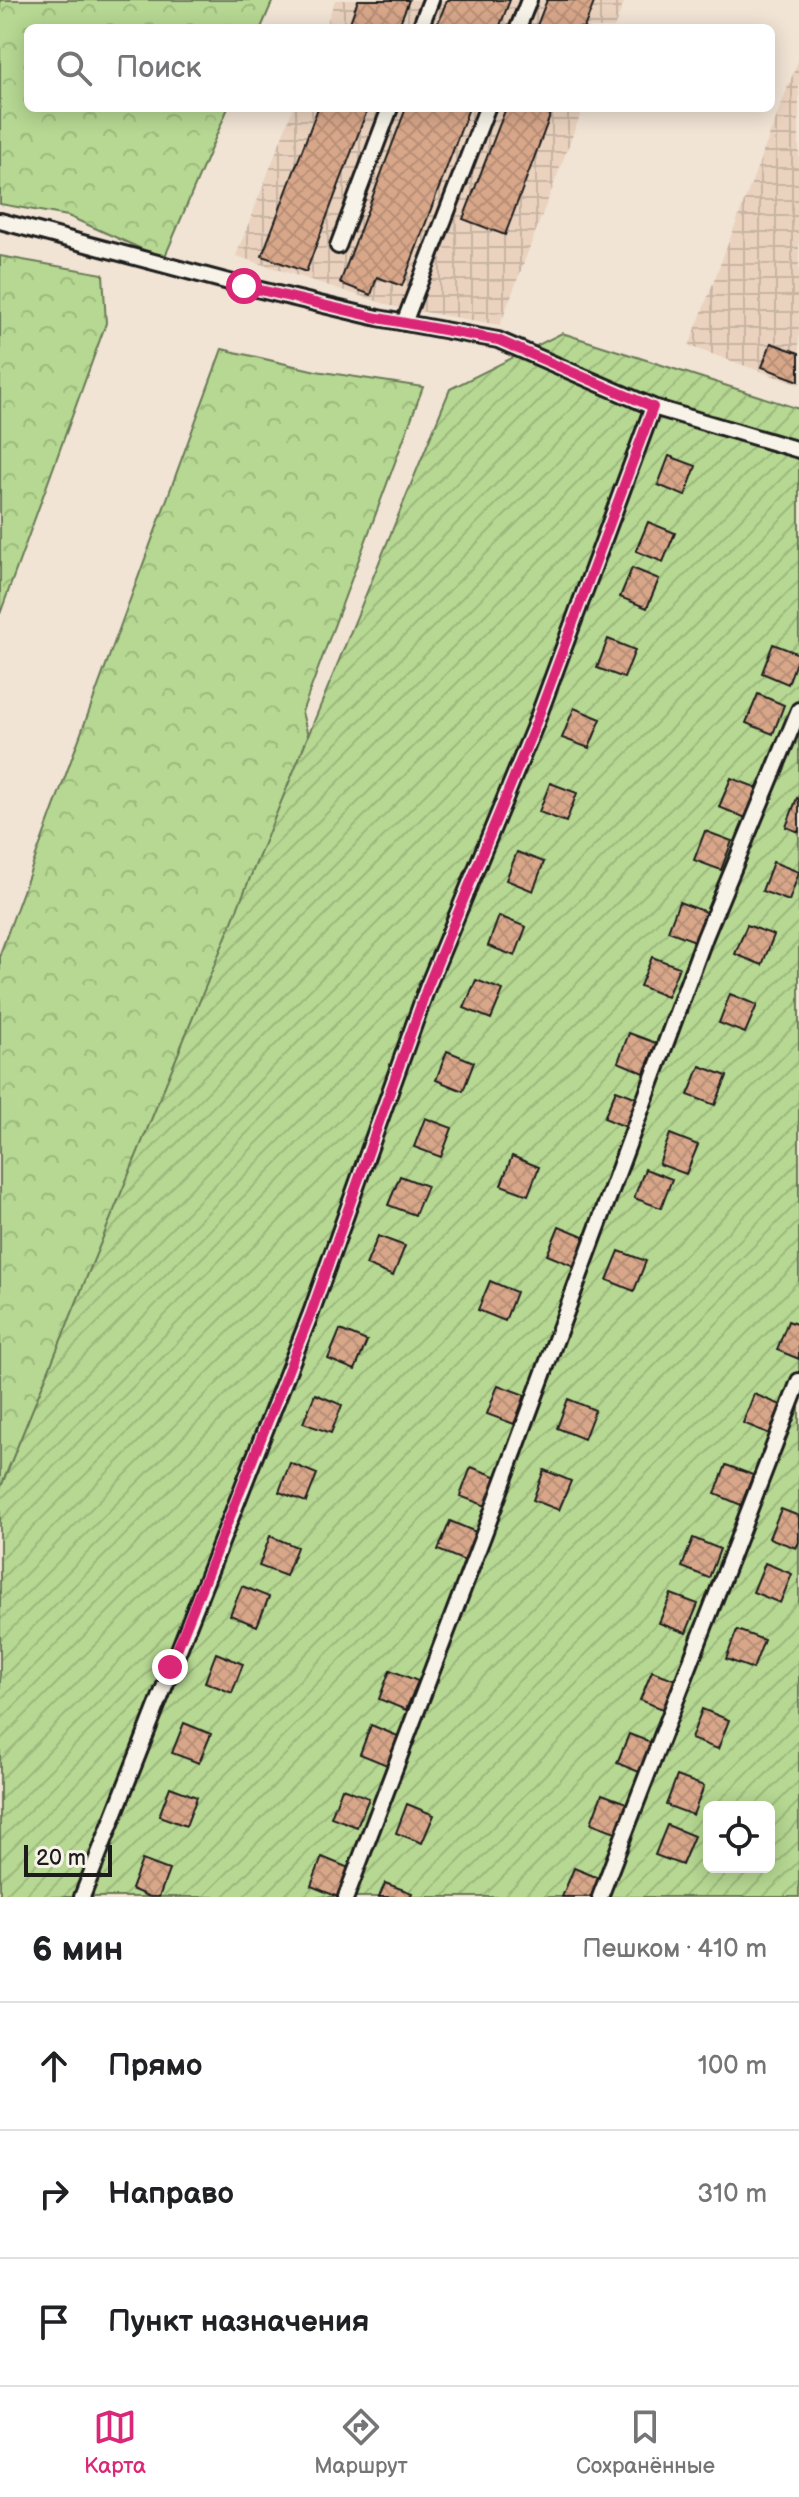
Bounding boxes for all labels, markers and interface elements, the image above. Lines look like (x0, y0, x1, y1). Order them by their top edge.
search box (24, 24, 775, 112)
icon: search (52, 46, 96, 90)
text: Поиск (116, 50, 202, 86)
route start (226, 268, 262, 304)
route end (152, 1649, 188, 1685)
map controls (703, 1801, 775, 1873)
button: locate (703, 1801, 775, 1873)
scale bar (24, 1841, 112, 1877)
text: 20 m (36, 1845, 86, 1872)
text: 6 мин (32, 1929, 123, 1970)
text: Пешком · 410 m (582, 1934, 767, 1965)
icon: ahead (32, 2044, 76, 2088)
text: Прямо (108, 2048, 202, 2084)
text: 100 m (698, 2051, 767, 2082)
icon: right (32, 2172, 76, 2216)
text: Направо (108, 2176, 234, 2212)
text: 310 m (697, 2179, 767, 2210)
icon: arrive (32, 2300, 76, 2344)
text: Пункт назначения (108, 2304, 369, 2340)
tab: Карта (84, 2405, 146, 2480)
tab: Маршрут (314, 2405, 408, 2480)
tab: Сохранённые (576, 2405, 715, 2480)

